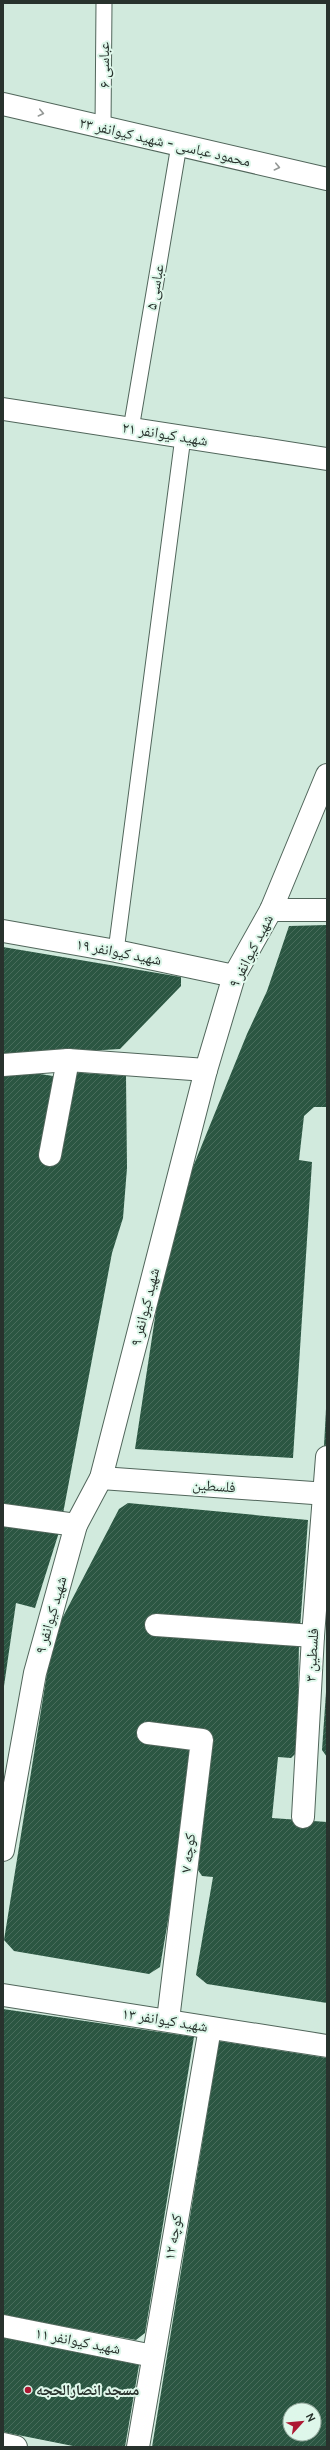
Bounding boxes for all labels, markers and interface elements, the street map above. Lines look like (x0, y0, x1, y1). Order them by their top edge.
street label: عباسی ۶ (95, 42, 114, 88)
one-way arrow (38, 108, 44, 116)
street label: محمود عباسی - شهید کیوانفر ۲۳ (77, 114, 253, 171)
one-way arrow (274, 163, 280, 171)
street label: عباسی ۵ (142, 262, 169, 311)
street label: شهید کیوانفر ۲۱ (121, 418, 209, 450)
street label: شهید کیوانفر ۹ (225, 911, 277, 991)
street label: شهید کیوانفر ۱۹ (75, 935, 163, 969)
street label: شهید کیوانفر ۹ (127, 1266, 163, 1348)
street label: فلسطین (192, 1476, 236, 1497)
street label: شهید کیوانفر ۹ (31, 1574, 71, 1656)
street label: فلسطین ۳ (302, 1628, 323, 1682)
street label: کوچه ۷ (177, 1832, 199, 1874)
street label: شهید کیوانفر ۱۳ (121, 2004, 209, 2036)
street label: کوچه ۱۲ (160, 2213, 186, 2261)
street label: شهید کیوانفر ۱۱ (34, 2324, 122, 2358)
place label: مسجد انصارالحجه (36, 2381, 139, 2399)
marker: مسجد انصارالحجه (23, 2385, 33, 2395)
north arrow (282, 2402, 322, 2442)
text: N (303, 2411, 319, 2424)

